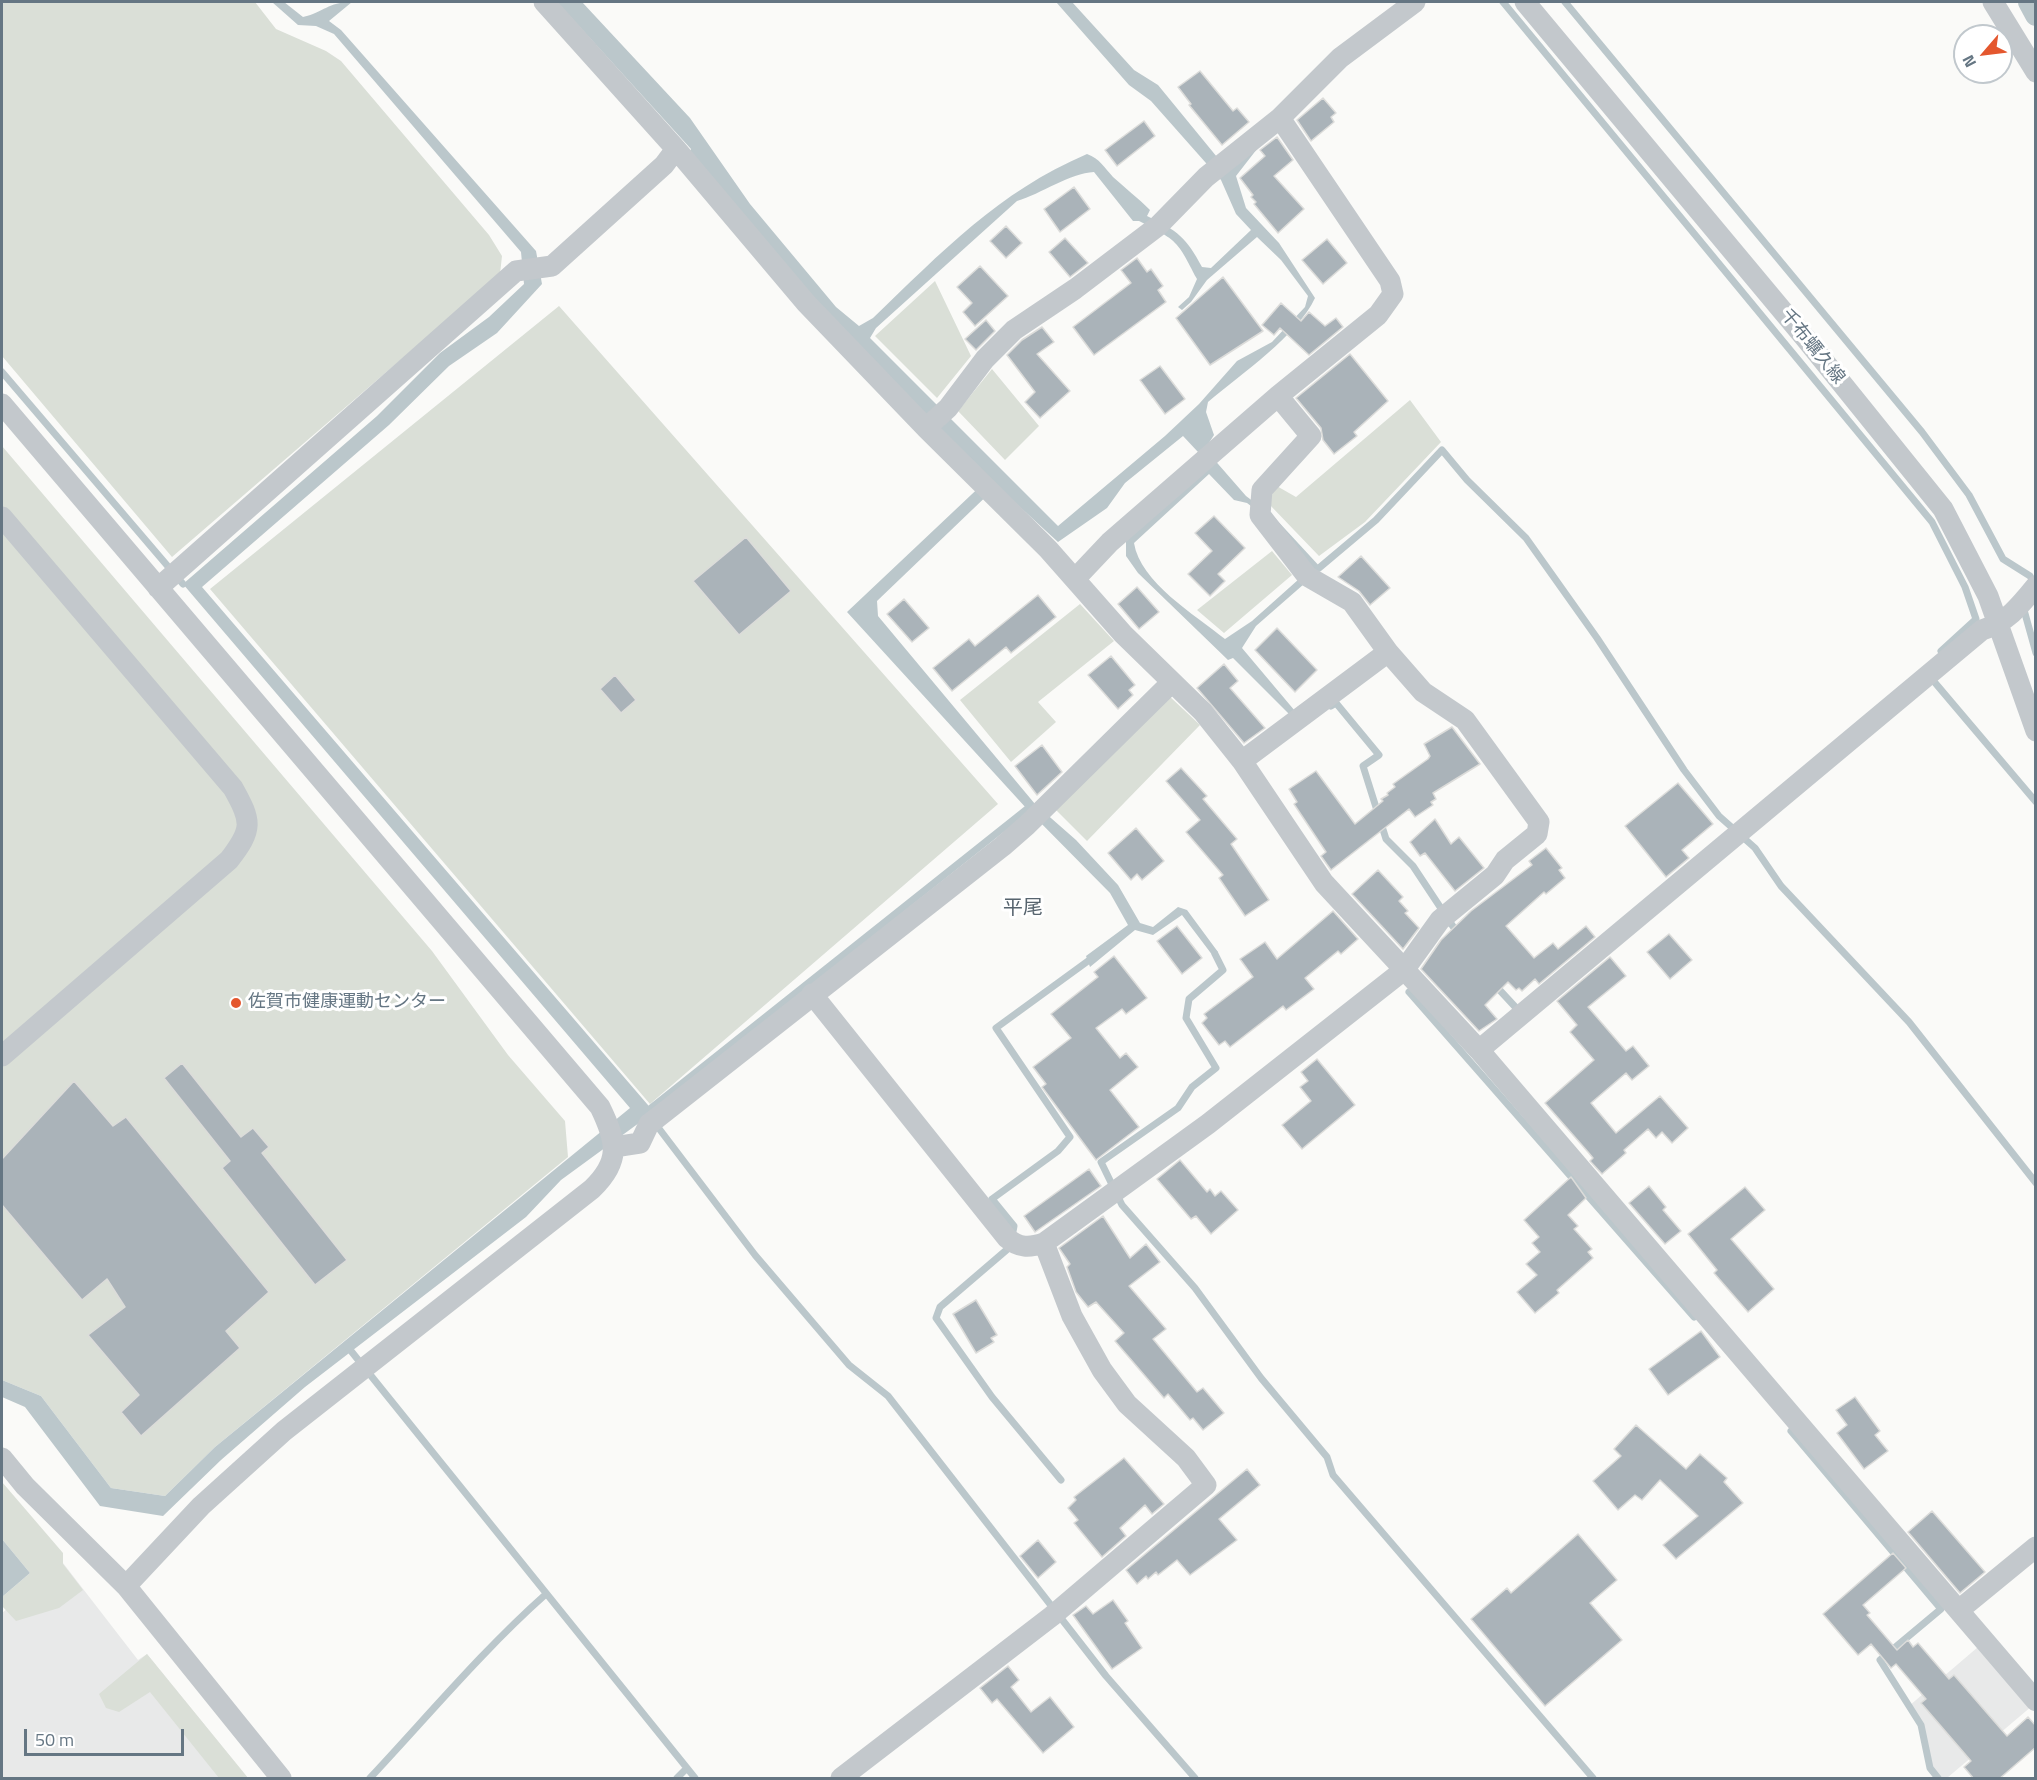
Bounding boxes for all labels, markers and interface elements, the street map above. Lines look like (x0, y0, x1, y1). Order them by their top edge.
north arrow (1953, 24, 2013, 84)
text: N (1956, 51, 1982, 72)
street label: 千布蠣久線 (1775, 305, 1849, 389)
district label: 平尾 (1003, 897, 1043, 921)
place label: 佐賀市健康運動センター (248, 992, 446, 1014)
marker: 佐賀市健康運動センター (229, 996, 243, 1010)
scale bar (27, 1717, 188, 1755)
text: 50 m (35, 1726, 74, 1753)

